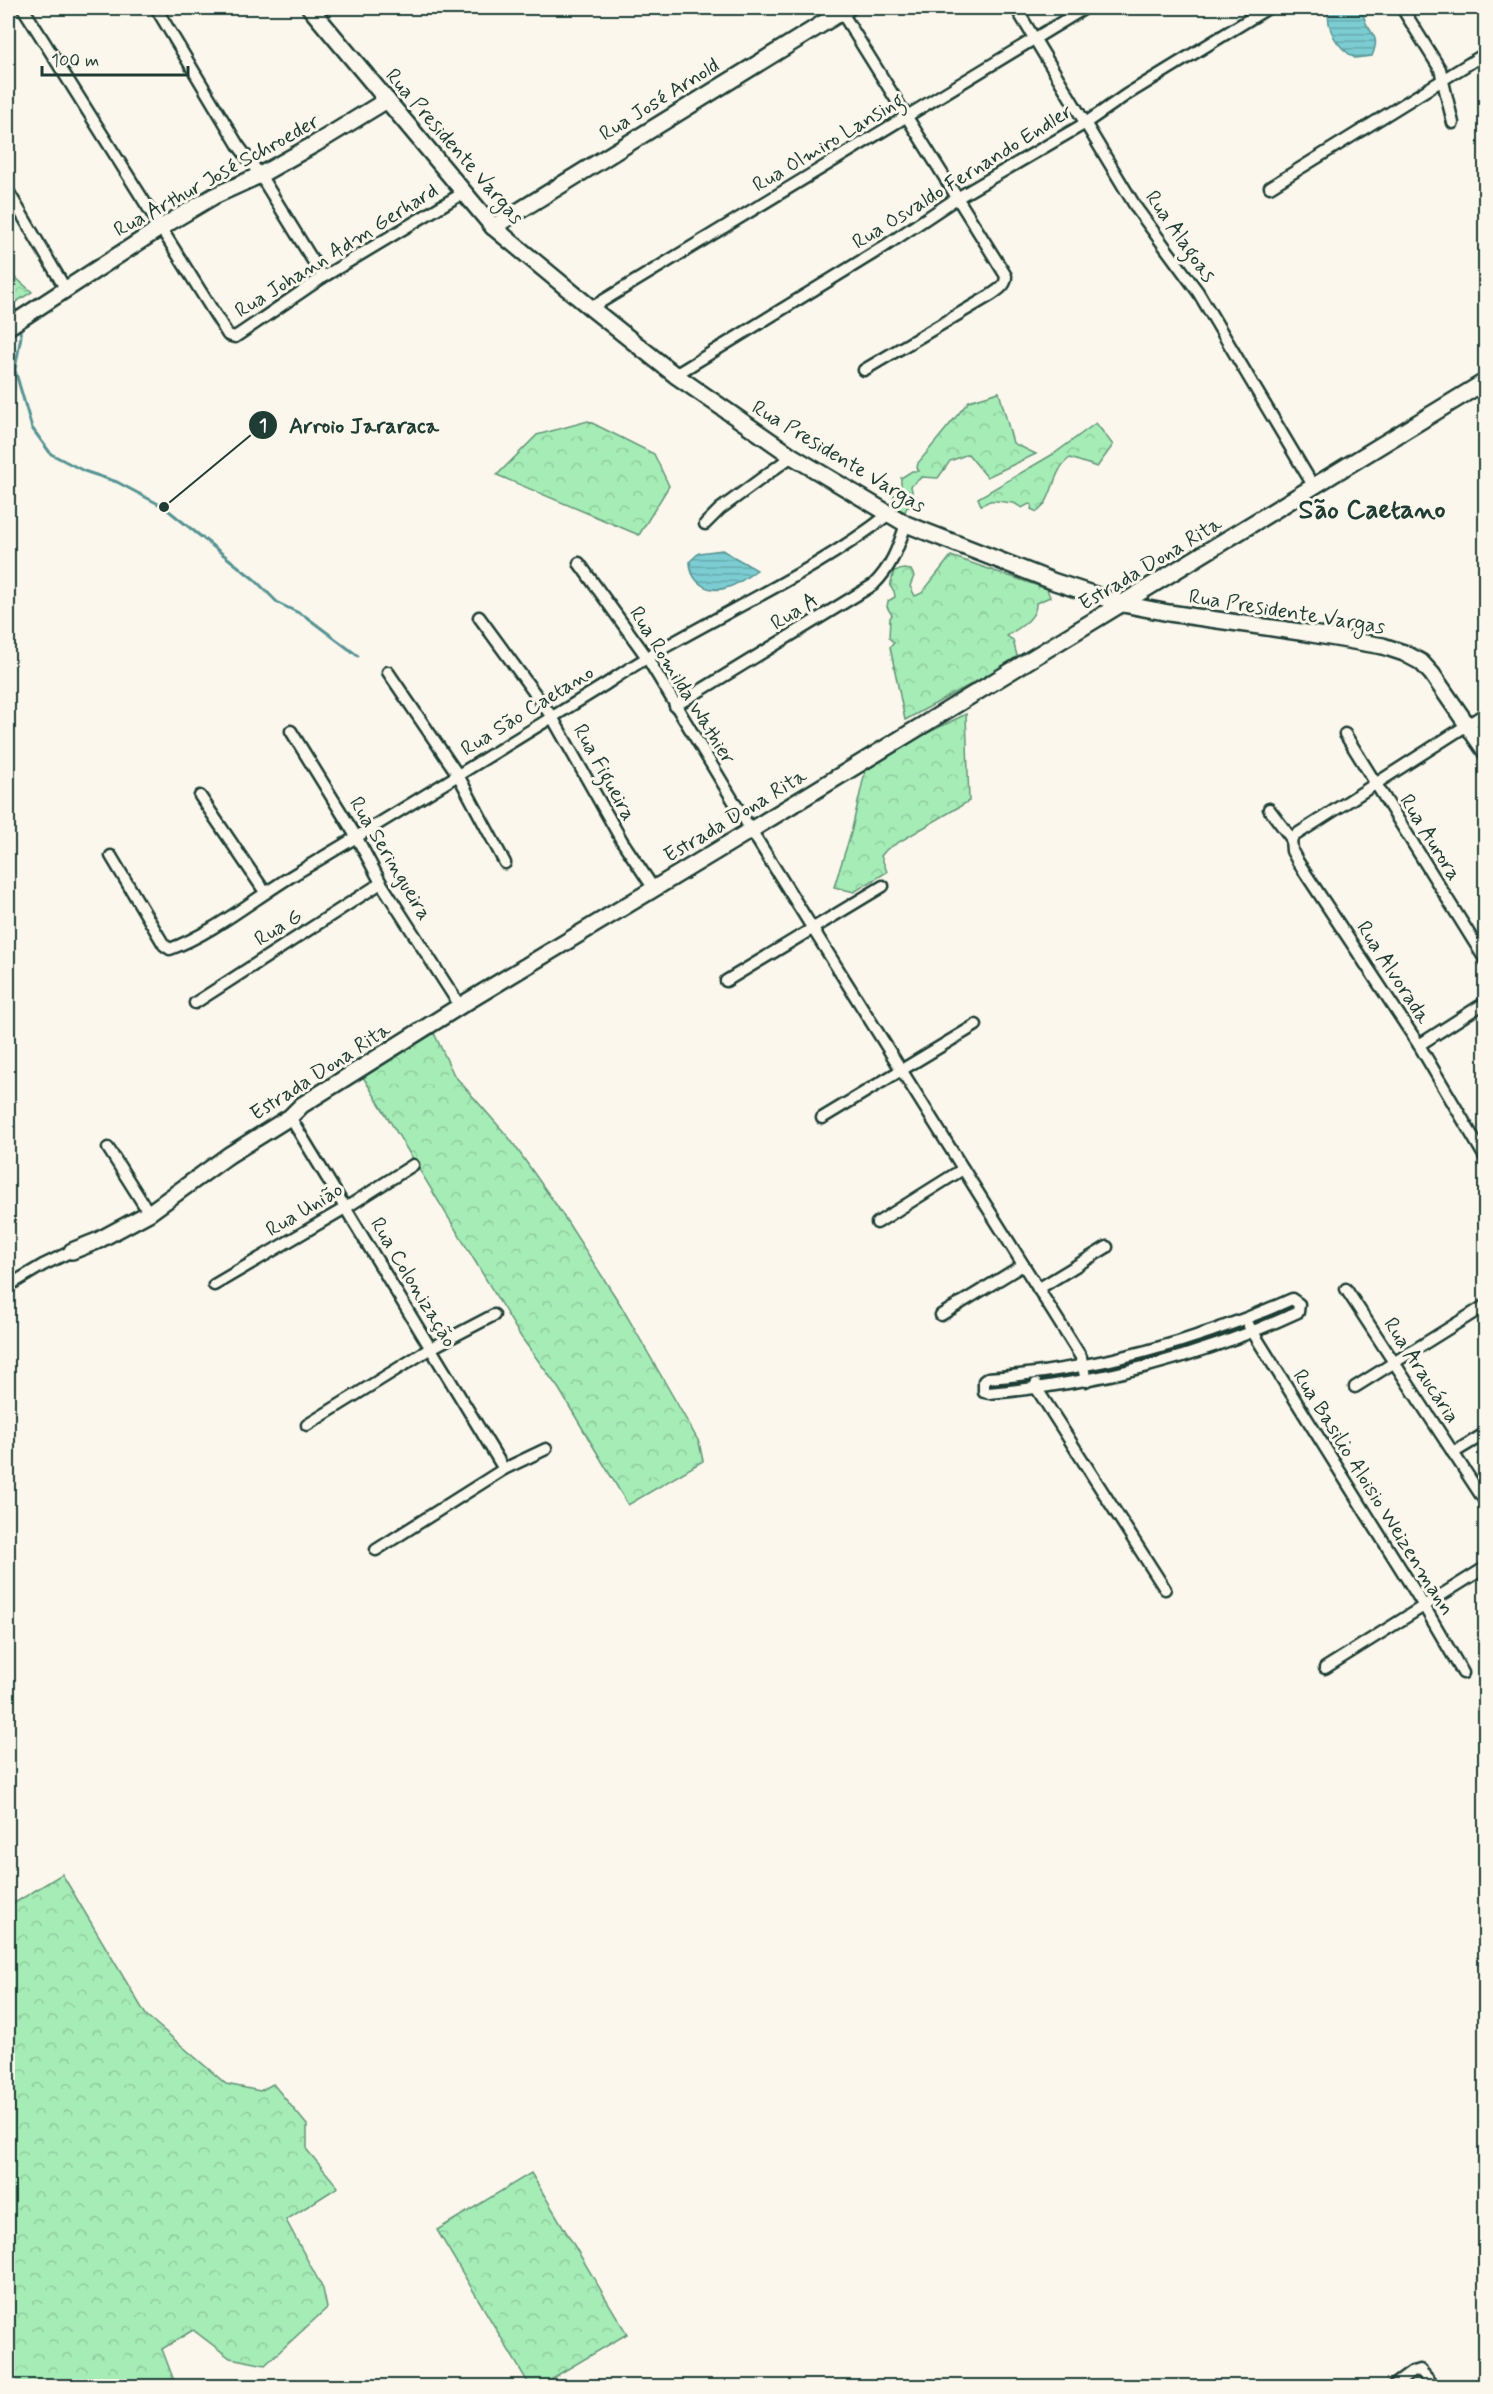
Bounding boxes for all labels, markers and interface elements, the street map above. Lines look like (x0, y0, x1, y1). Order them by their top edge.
scale bar (42, 39, 188, 77)
text: 100 m (51, 49, 99, 73)
street label: Rua José Arnold (594, 52, 725, 148)
street label: Rua Presidente Vargas (378, 63, 530, 231)
street label: Rua Olmiro Lansing (748, 87, 910, 201)
street label: Rua Osvaldo Fernando Endler (847, 97, 1078, 256)
street label: Rua Arthur José Schroeder (109, 108, 324, 244)
street label: Rua Johann Adm Gerhard (230, 177, 443, 325)
street label: Rua Alagoas (1137, 185, 1222, 289)
street label: Rua Presidente Vargas (746, 394, 931, 521)
callout: Arroio Jararaca (248, 405, 450, 445)
text: Arroio Jararaca (289, 413, 440, 441)
text: 1 (259, 414, 267, 438)
district label: São Caetano (1299, 493, 1446, 528)
street label: Estrada Dona Rita (1074, 510, 1228, 618)
street label: Rua Presidente Vargas (1187, 583, 1387, 642)
street label: Rua A (765, 586, 824, 637)
street label: Rua Romilda Wathier (622, 601, 742, 770)
street label: Rua São Caetano (456, 659, 599, 763)
street label: Rua Figueira (564, 719, 642, 827)
street label: Estrada Dona Rita (659, 762, 813, 870)
street label: Rua Aurora (1393, 789, 1468, 886)
street label: Rua Seringueira (342, 791, 438, 926)
street label: Rua G (249, 902, 308, 953)
street label: Rua Alvorada (1349, 916, 1437, 1030)
street label: Estrada Dona Rita (245, 1016, 397, 1128)
street label: Rua União (261, 1176, 348, 1244)
street label: Rua Colonização (363, 1212, 463, 1353)
street label: Rua Araucária (1376, 1312, 1466, 1429)
street label: Rua Basilio Aloisio Weizenmann (1286, 1364, 1461, 1621)

